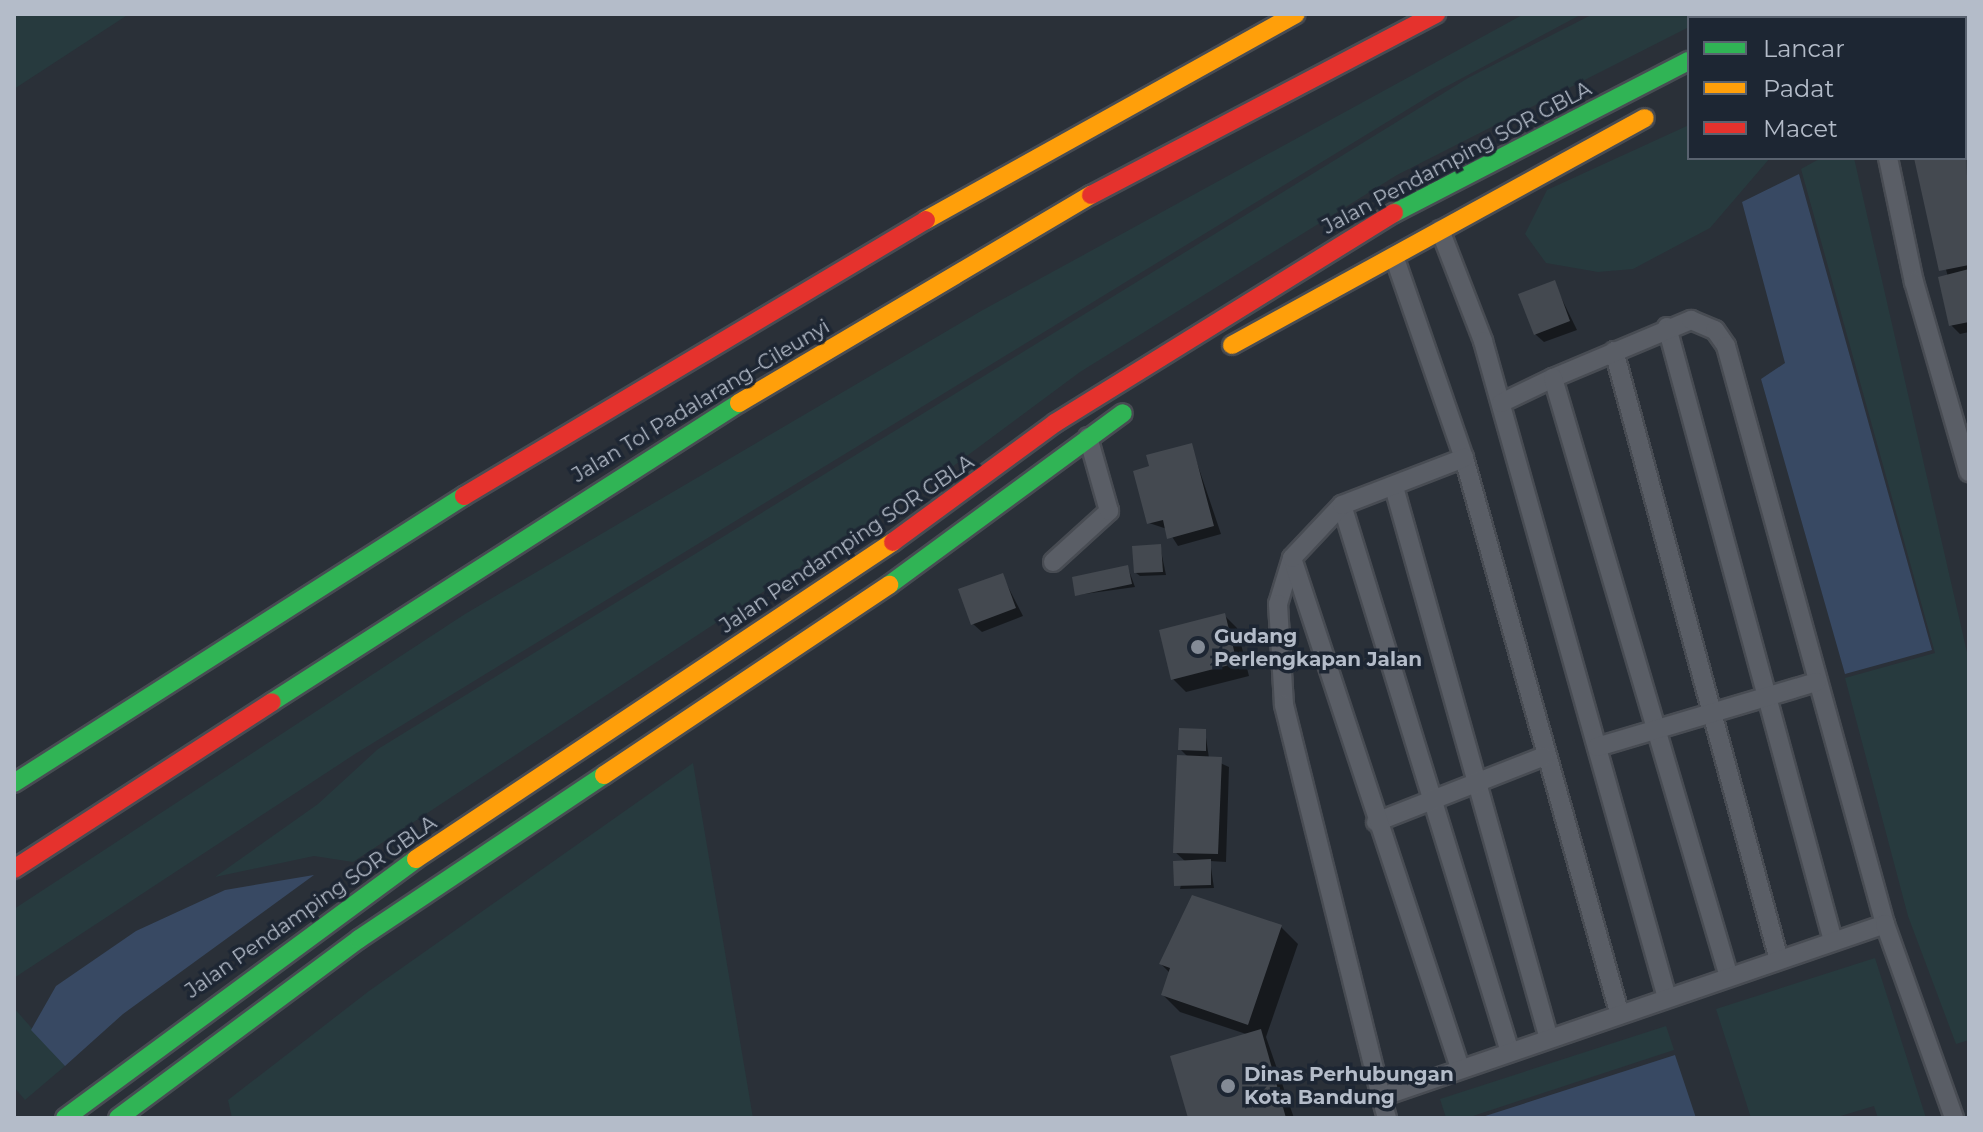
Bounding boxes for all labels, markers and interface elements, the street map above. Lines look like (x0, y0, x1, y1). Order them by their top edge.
legend (1687, 16, 1967, 160)
text: Lancar (1763, 34, 1845, 63)
text: Padat (1763, 74, 1834, 103)
street label: Jalan Pendamping SOR GBLA (1319, 77, 1595, 239)
text: Macet (1763, 114, 1838, 143)
street label: Jalan Tol Padalarang–Cileunyi (568, 315, 834, 487)
street label: Jalan Pendamping SOR GBLA (716, 450, 978, 638)
place label: Gudang Perlengkapan Jalan (1214, 624, 1422, 671)
marker: Gudang Perlengkapan Jalan (1189, 638, 1207, 656)
street label: Jalan Pendamping SOR GBLA (181, 811, 441, 1003)
place label: Dinas Perhubungan Kota Bandung (1244, 1062, 1454, 1109)
marker: Dinas Perhubungan Kota Bandung (1219, 1077, 1237, 1095)

